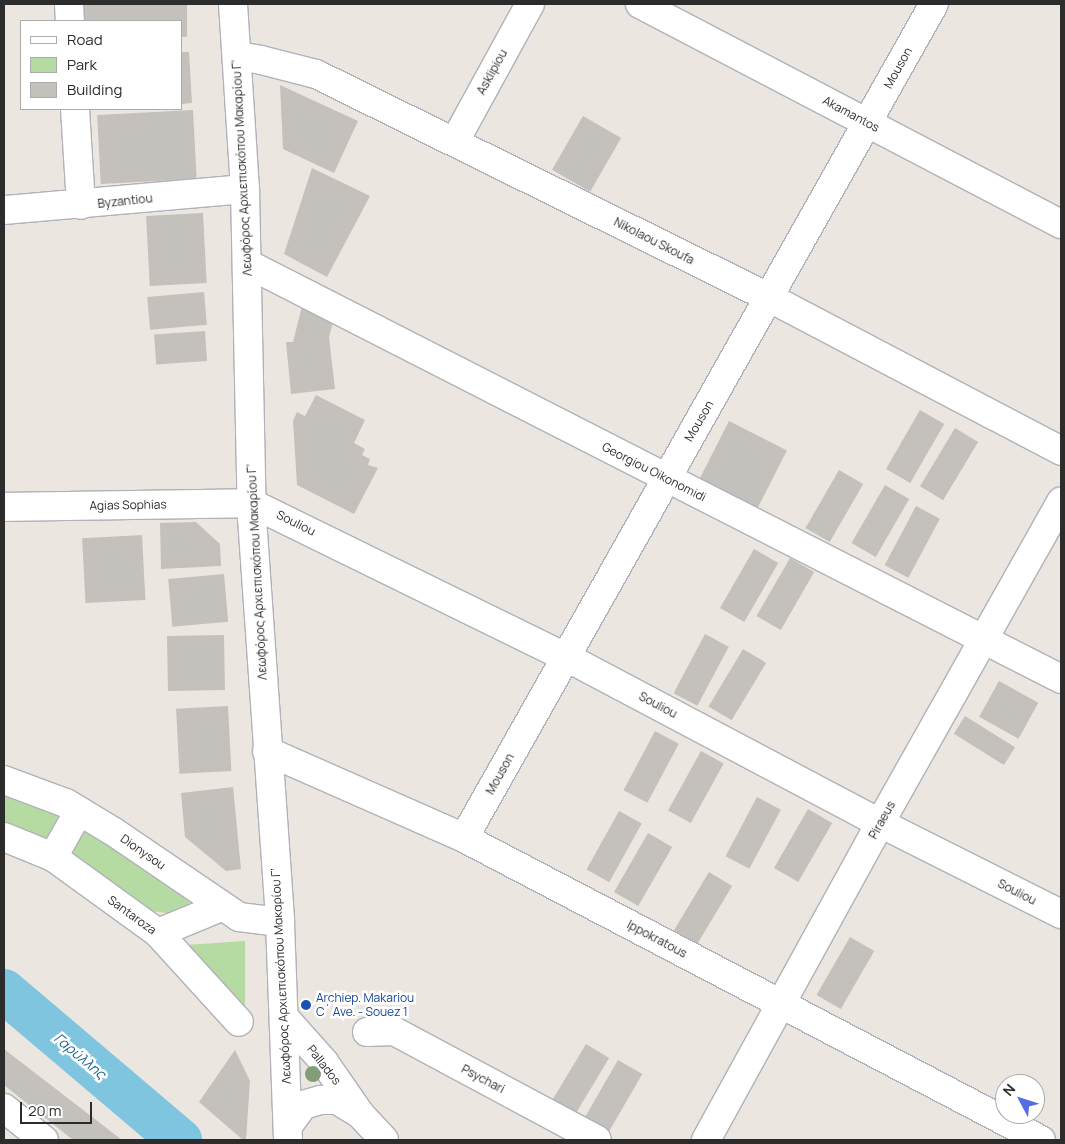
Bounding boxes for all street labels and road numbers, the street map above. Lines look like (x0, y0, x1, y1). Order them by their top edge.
street label: Mouson (881, 45, 915, 91)
street label: Asklipiou (474, 47, 510, 97)
street label: Λεωφόρος Αρχιεπισκόπου Μακαρίου Γ’ (229, 60, 255, 276)
street label: Akamantos (820, 93, 882, 135)
street label: Byzantiou (97, 191, 153, 211)
street label: Nikolaou Skoufa (611, 215, 697, 267)
street label: Mouson (682, 398, 716, 444)
street label: Georgiou Oikonomidi (600, 440, 708, 504)
street label: Λεωφόρος Αρχιεπισκόπου Μακαρίου Γ’ (244, 464, 270, 680)
street label: Agias Sophias (89, 497, 167, 513)
street label: Souliou (274, 507, 318, 539)
street label: Souliou (636, 689, 680, 721)
street label: Mouson (483, 751, 517, 797)
street label: Piraeus (866, 798, 898, 842)
street label: Dionysou (118, 831, 168, 873)
street label: Λεωφόρος Αρχιεπισκόπου Μακαρίου Γ’ (268, 868, 294, 1084)
street label: Souliou (995, 876, 1039, 908)
street label: Santaroza (105, 893, 159, 937)
street label: Ippokratous (625, 917, 689, 961)
street label: Pallados (304, 1042, 344, 1088)
street label: Psychari (459, 1062, 507, 1096)

